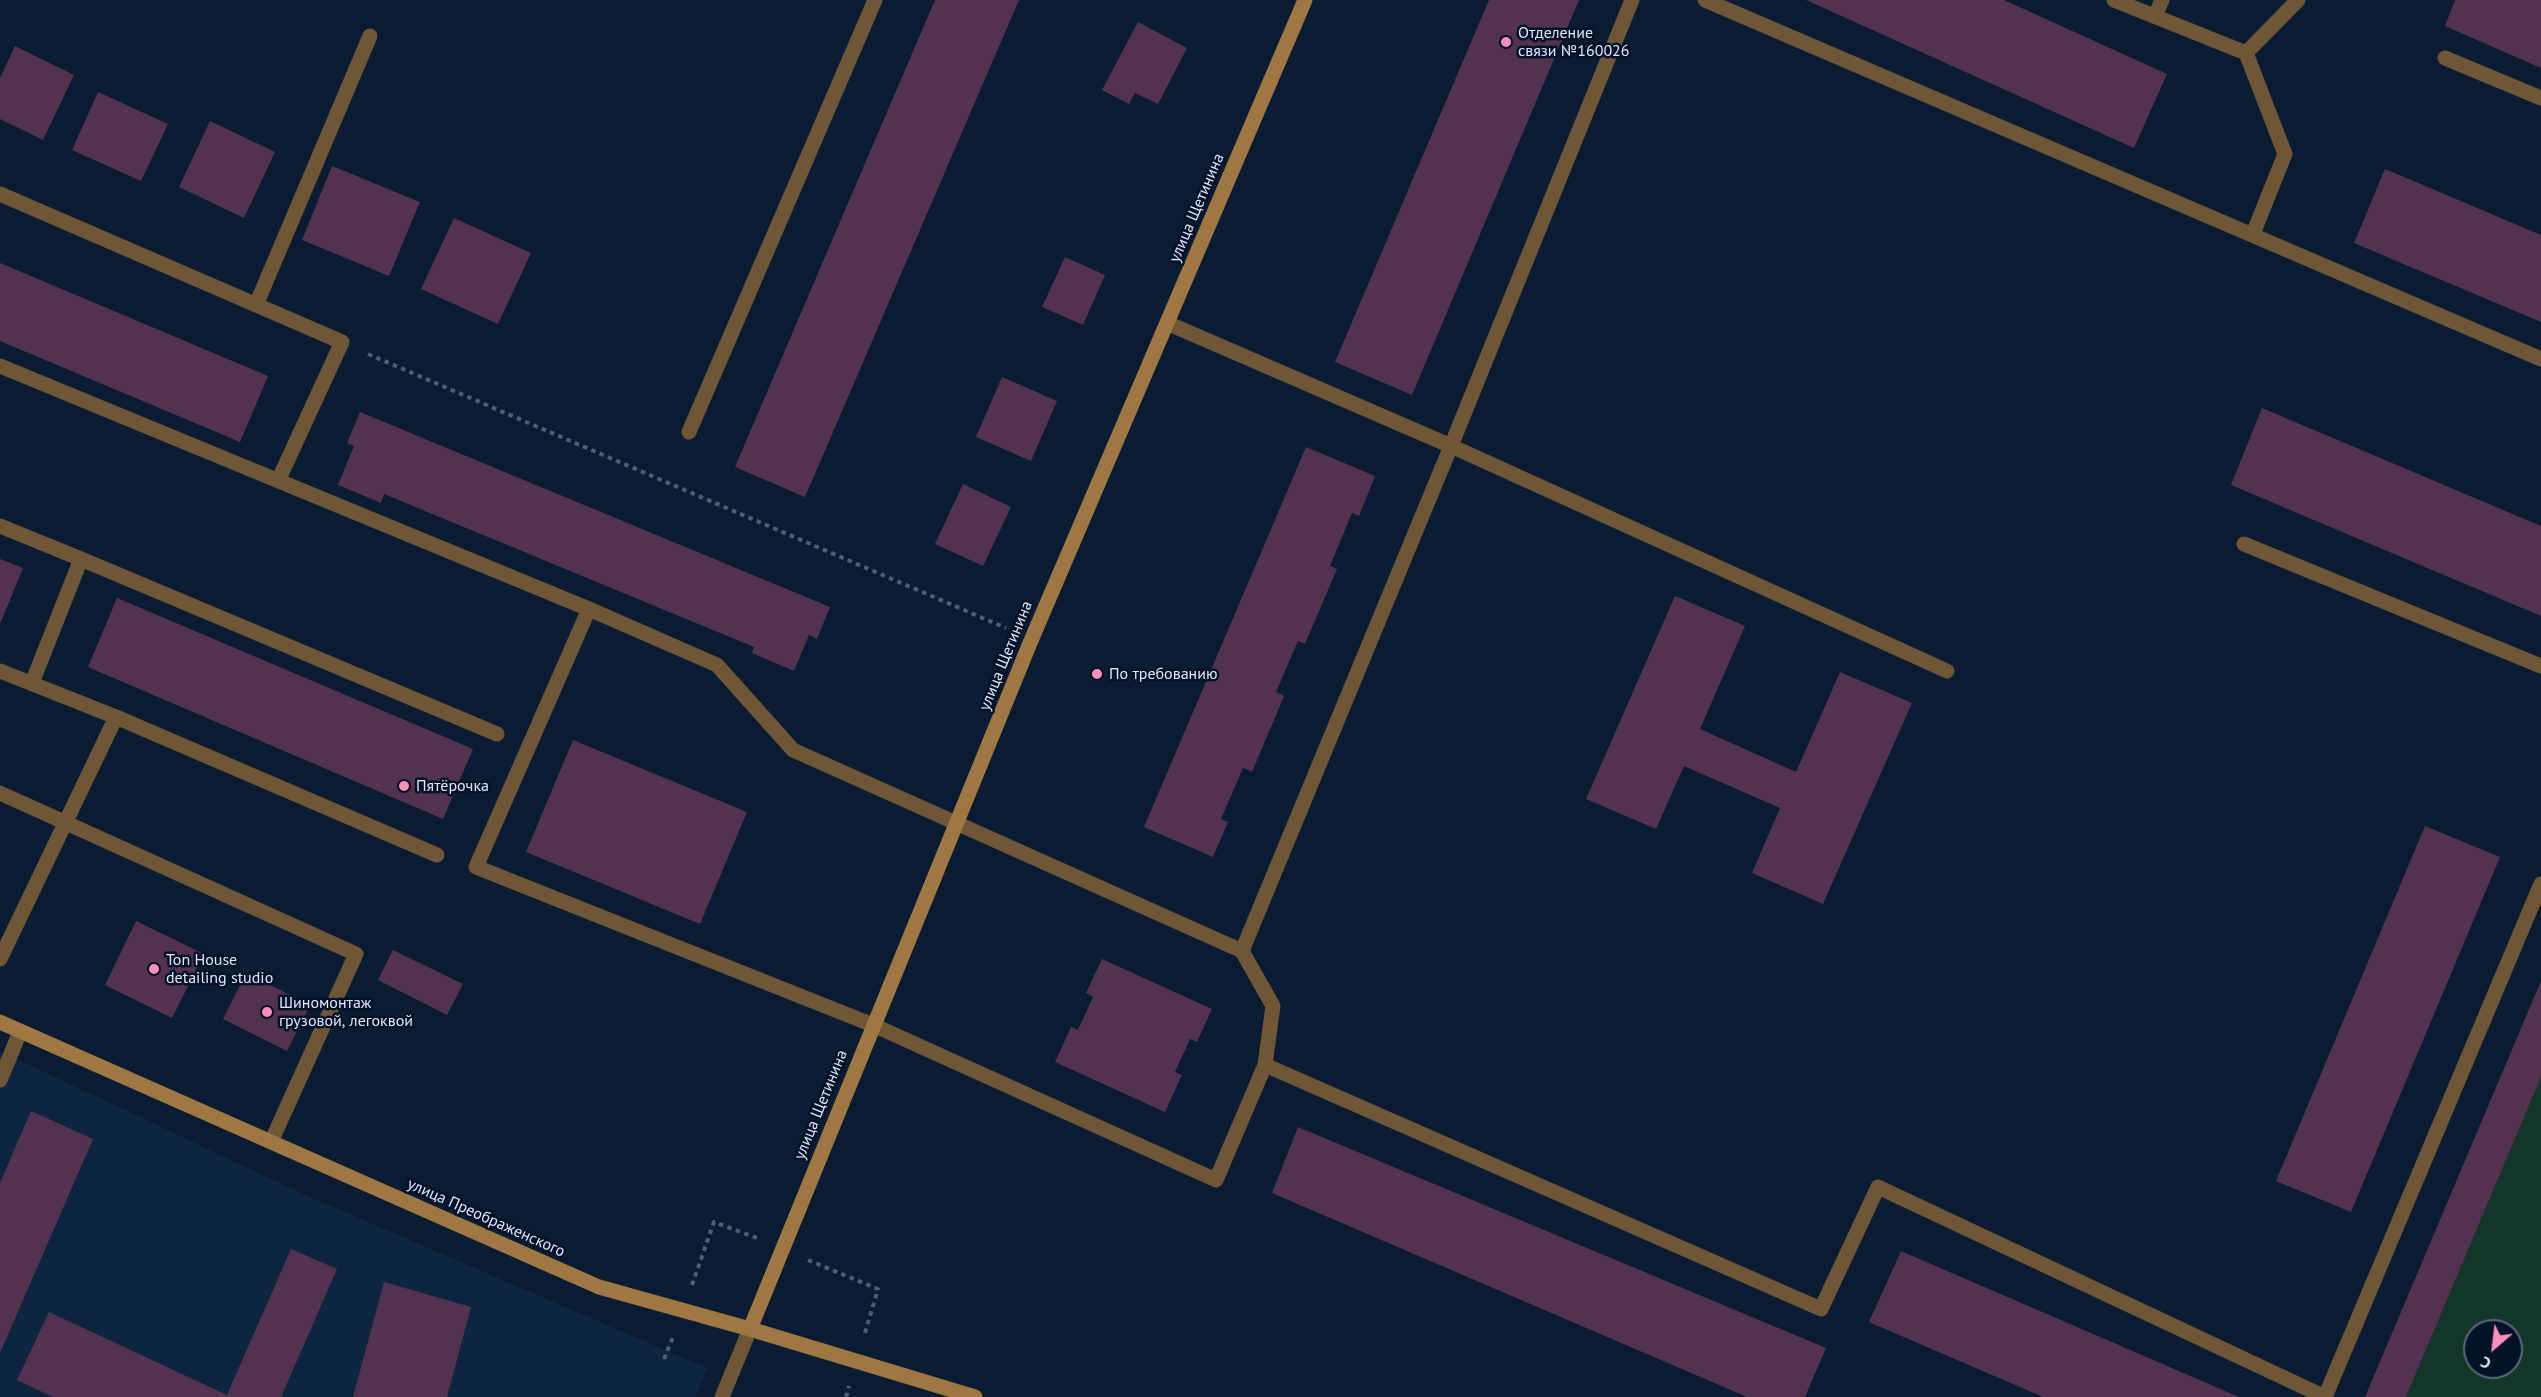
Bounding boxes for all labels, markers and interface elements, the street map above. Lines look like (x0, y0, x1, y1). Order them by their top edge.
place label: Отделение связи №160026 (1518, 23, 1630, 61)
marker: Отделение связи №160026 (1499, 35, 1513, 49)
street label: улица Щетинина (1165, 151, 1229, 265)
street label: улица Щетинина (975, 598, 1037, 714)
place label: По требованию (1109, 664, 1217, 684)
marker: По требованию (1090, 667, 1104, 681)
place label: Пятёрочка (416, 776, 489, 796)
marker: Пятёрочка (397, 779, 411, 793)
place label: Ton House detailing studio (166, 950, 273, 988)
marker: Ton House detailing studio (147, 962, 161, 976)
place label: Шиномонтаж грузовой, легоквой (279, 993, 413, 1031)
marker: Шиномонтаж грузовой, легоквой (260, 1005, 274, 1019)
street label: улица Щетинина (790, 1047, 852, 1163)
street label: улица Преображенского (404, 1175, 568, 1261)
north arrow (2463, 1319, 2523, 1379)
text: С (2477, 1352, 2494, 1374)

